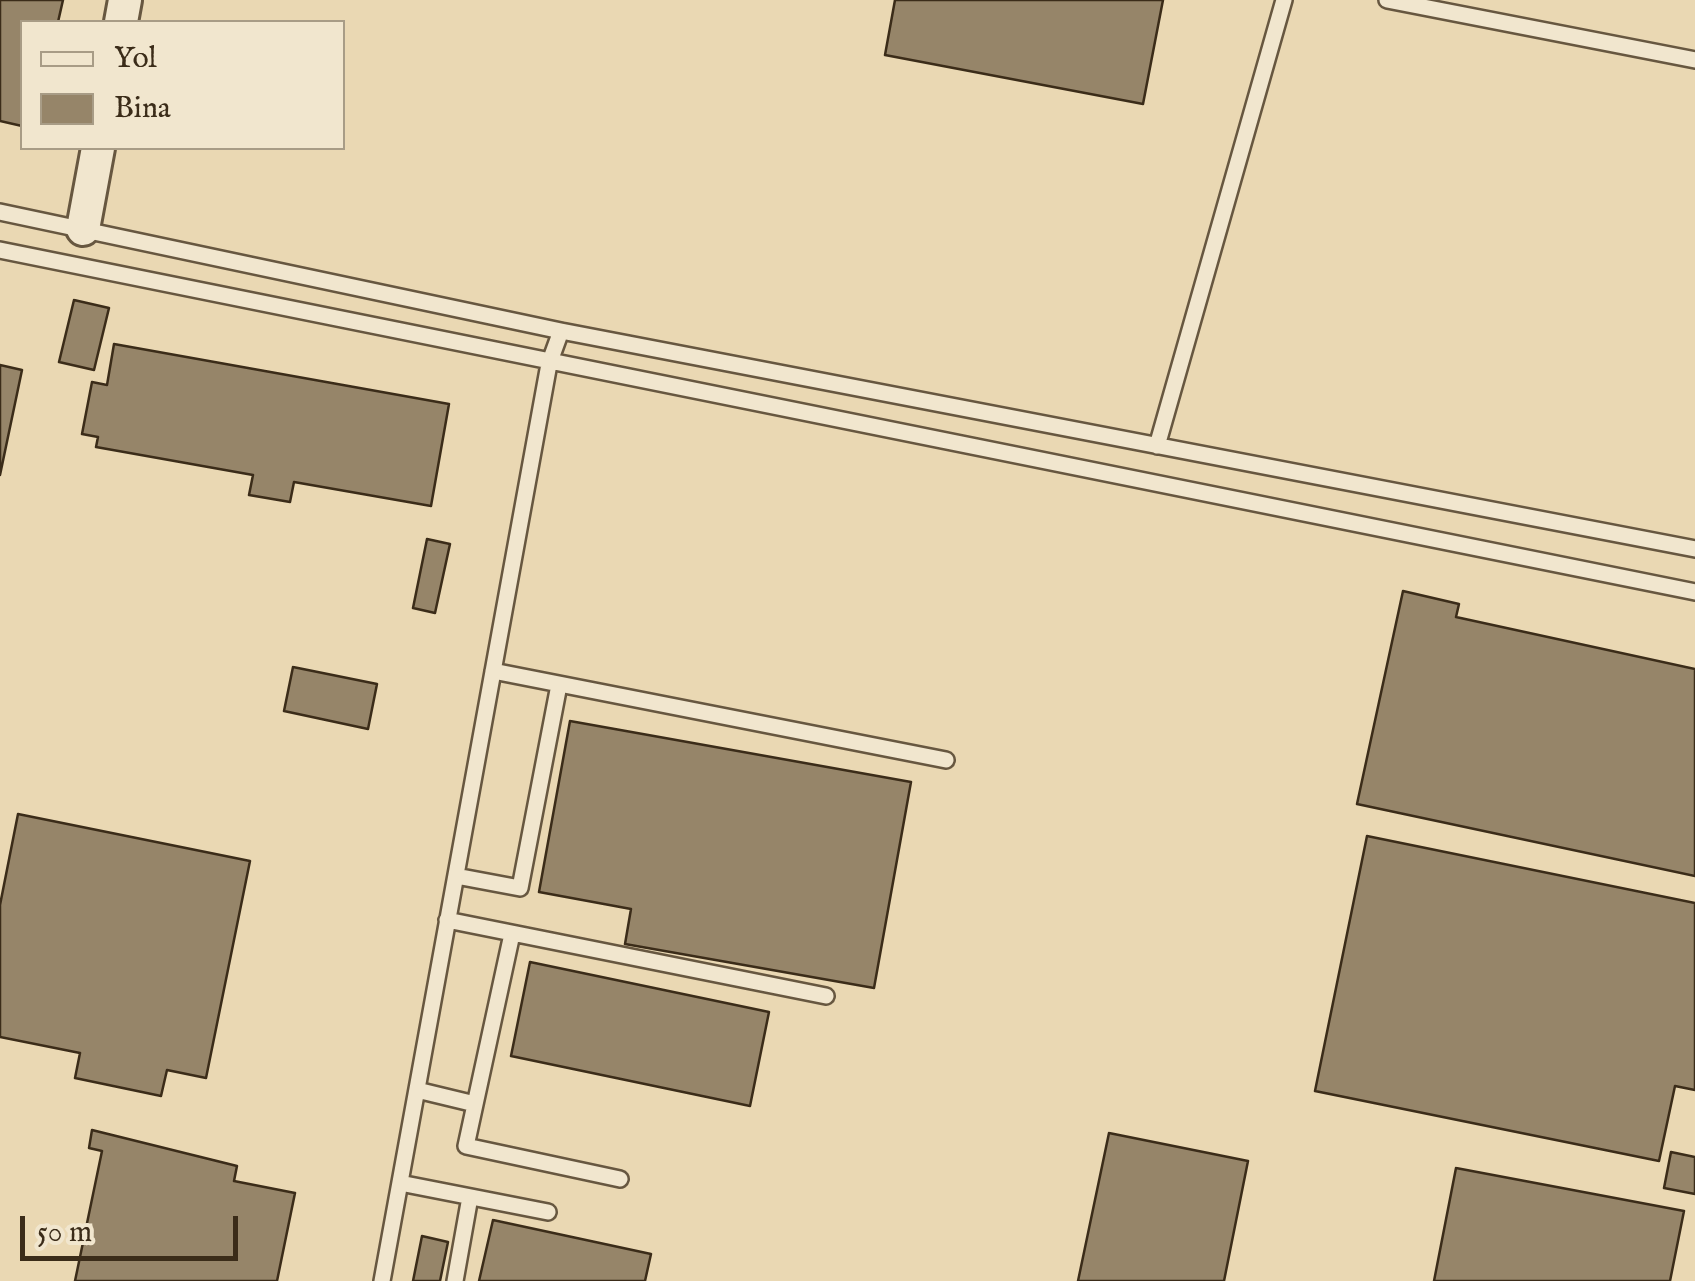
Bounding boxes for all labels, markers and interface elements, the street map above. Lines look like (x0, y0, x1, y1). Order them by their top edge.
legend (20, 20, 345, 150)
text: Yol (114, 40, 157, 78)
text: Bina (114, 90, 171, 128)
scale bar (25, 1196, 242, 1258)
text: 50 m (37, 1214, 92, 1252)

